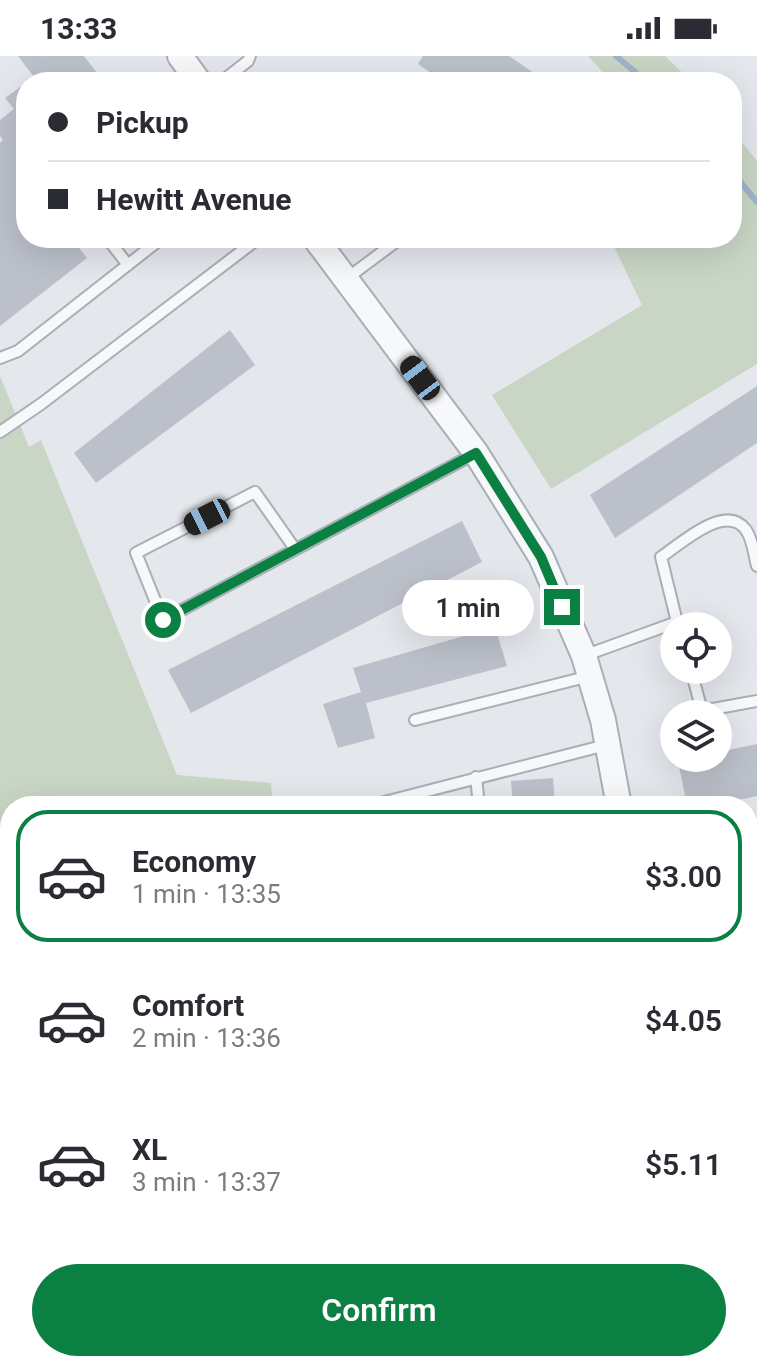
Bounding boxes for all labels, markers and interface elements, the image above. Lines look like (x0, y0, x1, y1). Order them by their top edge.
text: 13:33 (40, 11, 117, 46)
text: Pickup (96, 105, 189, 140)
text: Hewitt Avenue (96, 182, 292, 217)
car (396, 352, 444, 404)
car (180, 495, 234, 539)
callout: 1 min (402, 579, 534, 635)
route end (544, 589, 580, 625)
text: 1 min (435, 593, 501, 623)
route start (145, 602, 181, 638)
map controls (660, 612, 732, 772)
button: locate (660, 612, 732, 684)
button: layers (660, 700, 732, 772)
icon: car (36, 840, 108, 912)
text: Economy (132, 844, 256, 879)
text: $3.00 (645, 859, 722, 894)
text: 1 min · 13:35 (132, 879, 281, 909)
icon: car (36, 984, 108, 1056)
text: Comfort (132, 988, 244, 1023)
text: $4.05 (645, 1003, 722, 1038)
text: 2 min · 13:36 (132, 1023, 281, 1053)
icon: car (36, 1128, 108, 1200)
text: XL (132, 1132, 167, 1167)
text: $5.11 (645, 1147, 722, 1182)
text: 3 min · 13:37 (132, 1167, 281, 1197)
button: Confirm (32, 1264, 726, 1356)

